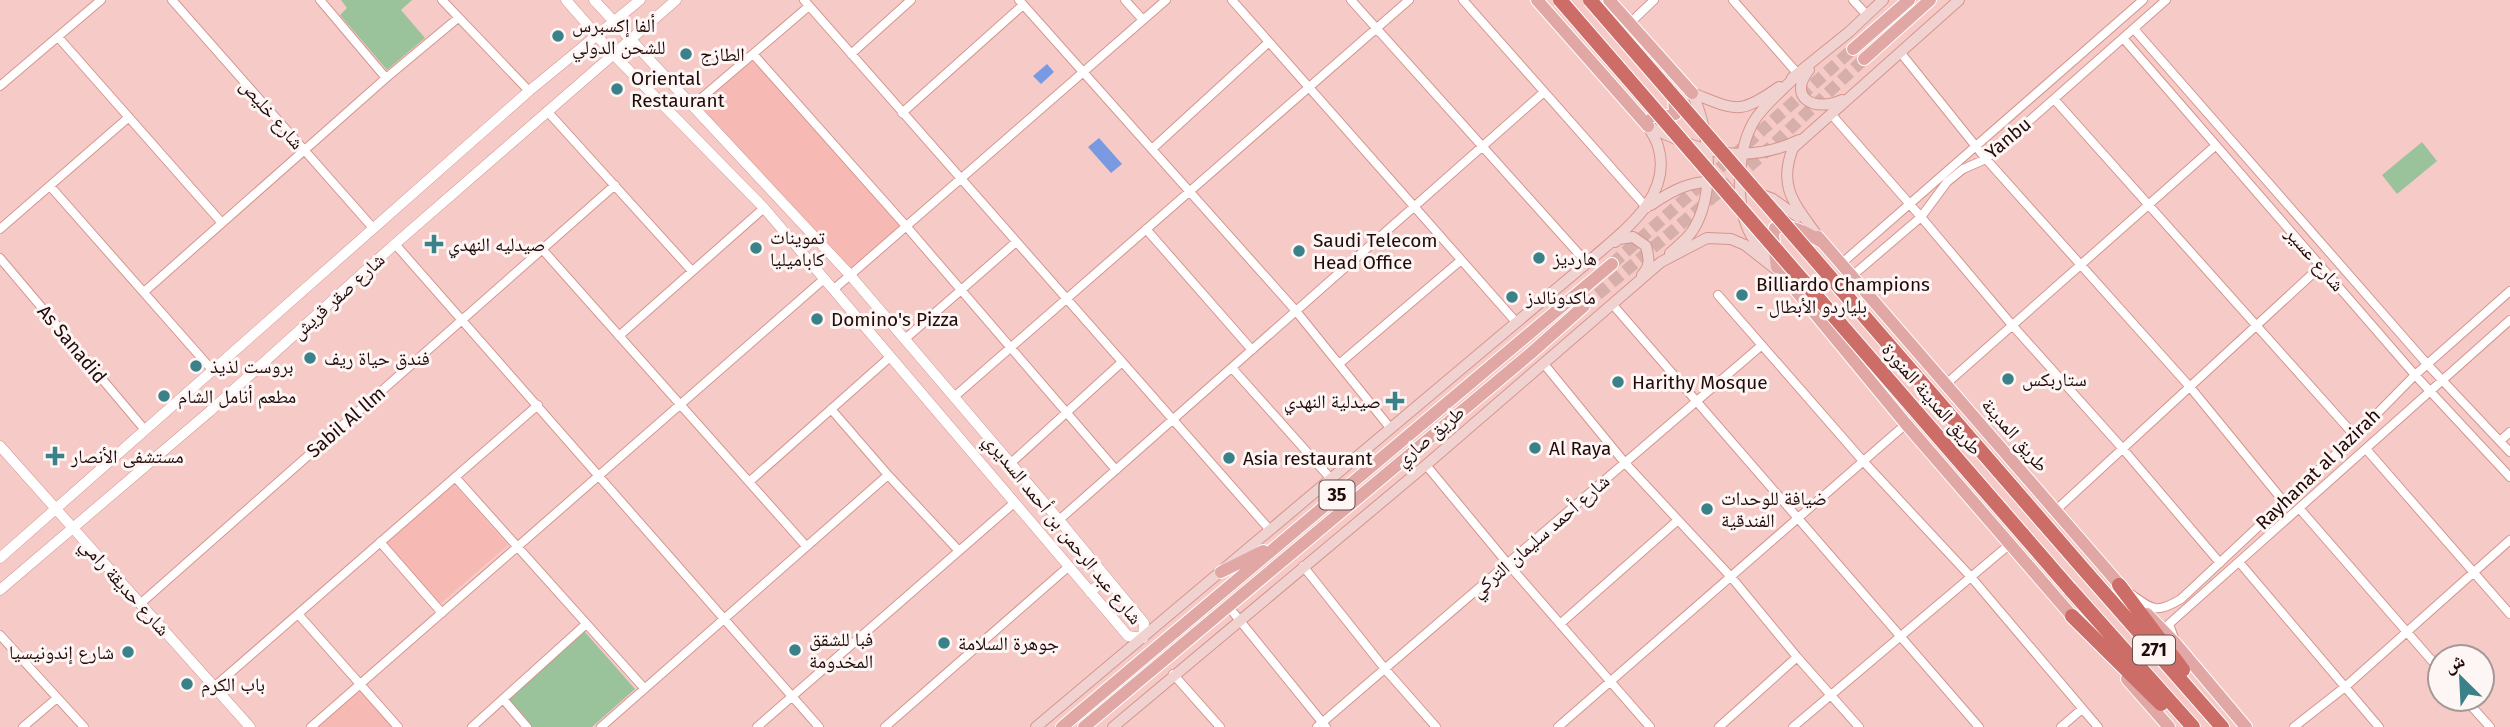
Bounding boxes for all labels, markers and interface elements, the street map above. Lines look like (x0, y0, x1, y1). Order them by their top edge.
place label: ألفا إكسبرس للشحن الدولي (572, 14, 666, 62)
marker: ألفا إكسبرس للشحن الدولي (550, 28, 566, 44)
place label: الطازج (700, 43, 745, 66)
marker: الطازج (678, 46, 694, 62)
place label: Oriental Restaurant (631, 67, 725, 112)
street label: شارع خليص (235, 74, 309, 154)
marker: Oriental Restaurant (609, 81, 625, 97)
street label: Yanbu (1980, 112, 2036, 164)
street label: شارع عسير (2280, 221, 2349, 296)
place label: تموينات كاباميليا (770, 226, 825, 271)
place label: Saudi Telecom Head Office (1313, 229, 1438, 274)
place label: صيدليه النهدي (448, 233, 545, 259)
marker: صيدليه النهدي (426, 236, 442, 252)
marker: تموينات كاباميليا (748, 240, 764, 256)
marker: Saudi Telecom Head Office (1291, 243, 1307, 259)
place label: هارديز (1552, 247, 1597, 270)
street label: شارع صقر قريش (287, 248, 389, 344)
marker: هارديز (1531, 250, 1547, 266)
place label: Billiardo Champions - بلياردو الأبطال (1756, 273, 1930, 318)
place label: ماكدونالدز (1525, 286, 1596, 309)
marker: Billiardo Champions - بلياردو الأبطال (1734, 287, 1750, 303)
marker: ماكدونالدز (1504, 289, 1520, 305)
street label: As Sanadid (33, 300, 111, 388)
place label: Domino's Pizza (831, 308, 959, 331)
marker: Domino's Pizza (809, 311, 825, 327)
street label: طريق المدينة المنورة (1877, 338, 1987, 460)
place label: فندق حياة ريف (324, 347, 430, 370)
marker: فندق حياة ريف (302, 350, 318, 366)
place label: بروست لذيذ (210, 355, 293, 378)
marker: بروست لذيذ (188, 358, 204, 374)
place label: ستاربكس (2022, 368, 2087, 391)
place label: Harithy Mosque (1632, 371, 1768, 394)
marker: ستاربكس (2000, 371, 2016, 387)
marker: Harithy Mosque (1610, 374, 1626, 390)
street label: Sabil Al llm (302, 382, 390, 462)
place label: مطعم أنامل الشام (178, 385, 296, 410)
marker: مطعم أنامل الشام (156, 388, 172, 404)
place label: صيدلية النهدي (1284, 390, 1381, 416)
marker: صيدلية النهدي (1387, 393, 1403, 409)
street label: طريق المدينة (1977, 393, 2053, 477)
street label: طريق صاري (1391, 401, 1472, 474)
street label: Rayhanat al Jazirah (2251, 404, 2385, 534)
street label: شارع عبد الرحمن بن أحمد السديري (976, 429, 1147, 631)
place label: Al Raya (1549, 437, 1611, 460)
marker: Al Raya (1527, 440, 1543, 456)
place label: مستشفى الأنصار (70, 445, 184, 468)
marker: مستشفى الأنصار (45, 446, 65, 466)
place label: Asia restaurant (1243, 447, 1373, 470)
marker: Asia restaurant (1221, 450, 1237, 466)
street label: شارع أحمد سليمان التركي (1466, 469, 1617, 605)
road number: 35 (1320, 480, 1354, 509)
place label: ضيافة للوحدات الفندقية (1721, 487, 1827, 532)
marker: ضيافة للوحدات الفندقية (1699, 501, 1715, 517)
street label: شارع حديقة رامي (72, 533, 175, 643)
place label: فبا للشقق المخدومة (809, 628, 873, 673)
place label: جوهرة السلامة (958, 632, 1059, 655)
marker: جوهرة السلامة (936, 635, 952, 651)
road number: 271 (2133, 636, 2175, 664)
place label: شارع إندونيسيا (9, 641, 114, 665)
marker: فبا للشقق المخدومة (787, 642, 803, 658)
north arrow (2426, 643, 2496, 713)
marker: شارع إندونيسيا (120, 644, 136, 660)
text: ش (2440, 648, 2468, 678)
place label: باب الكرم (201, 673, 265, 698)
marker: باب الكرم (179, 676, 195, 692)

